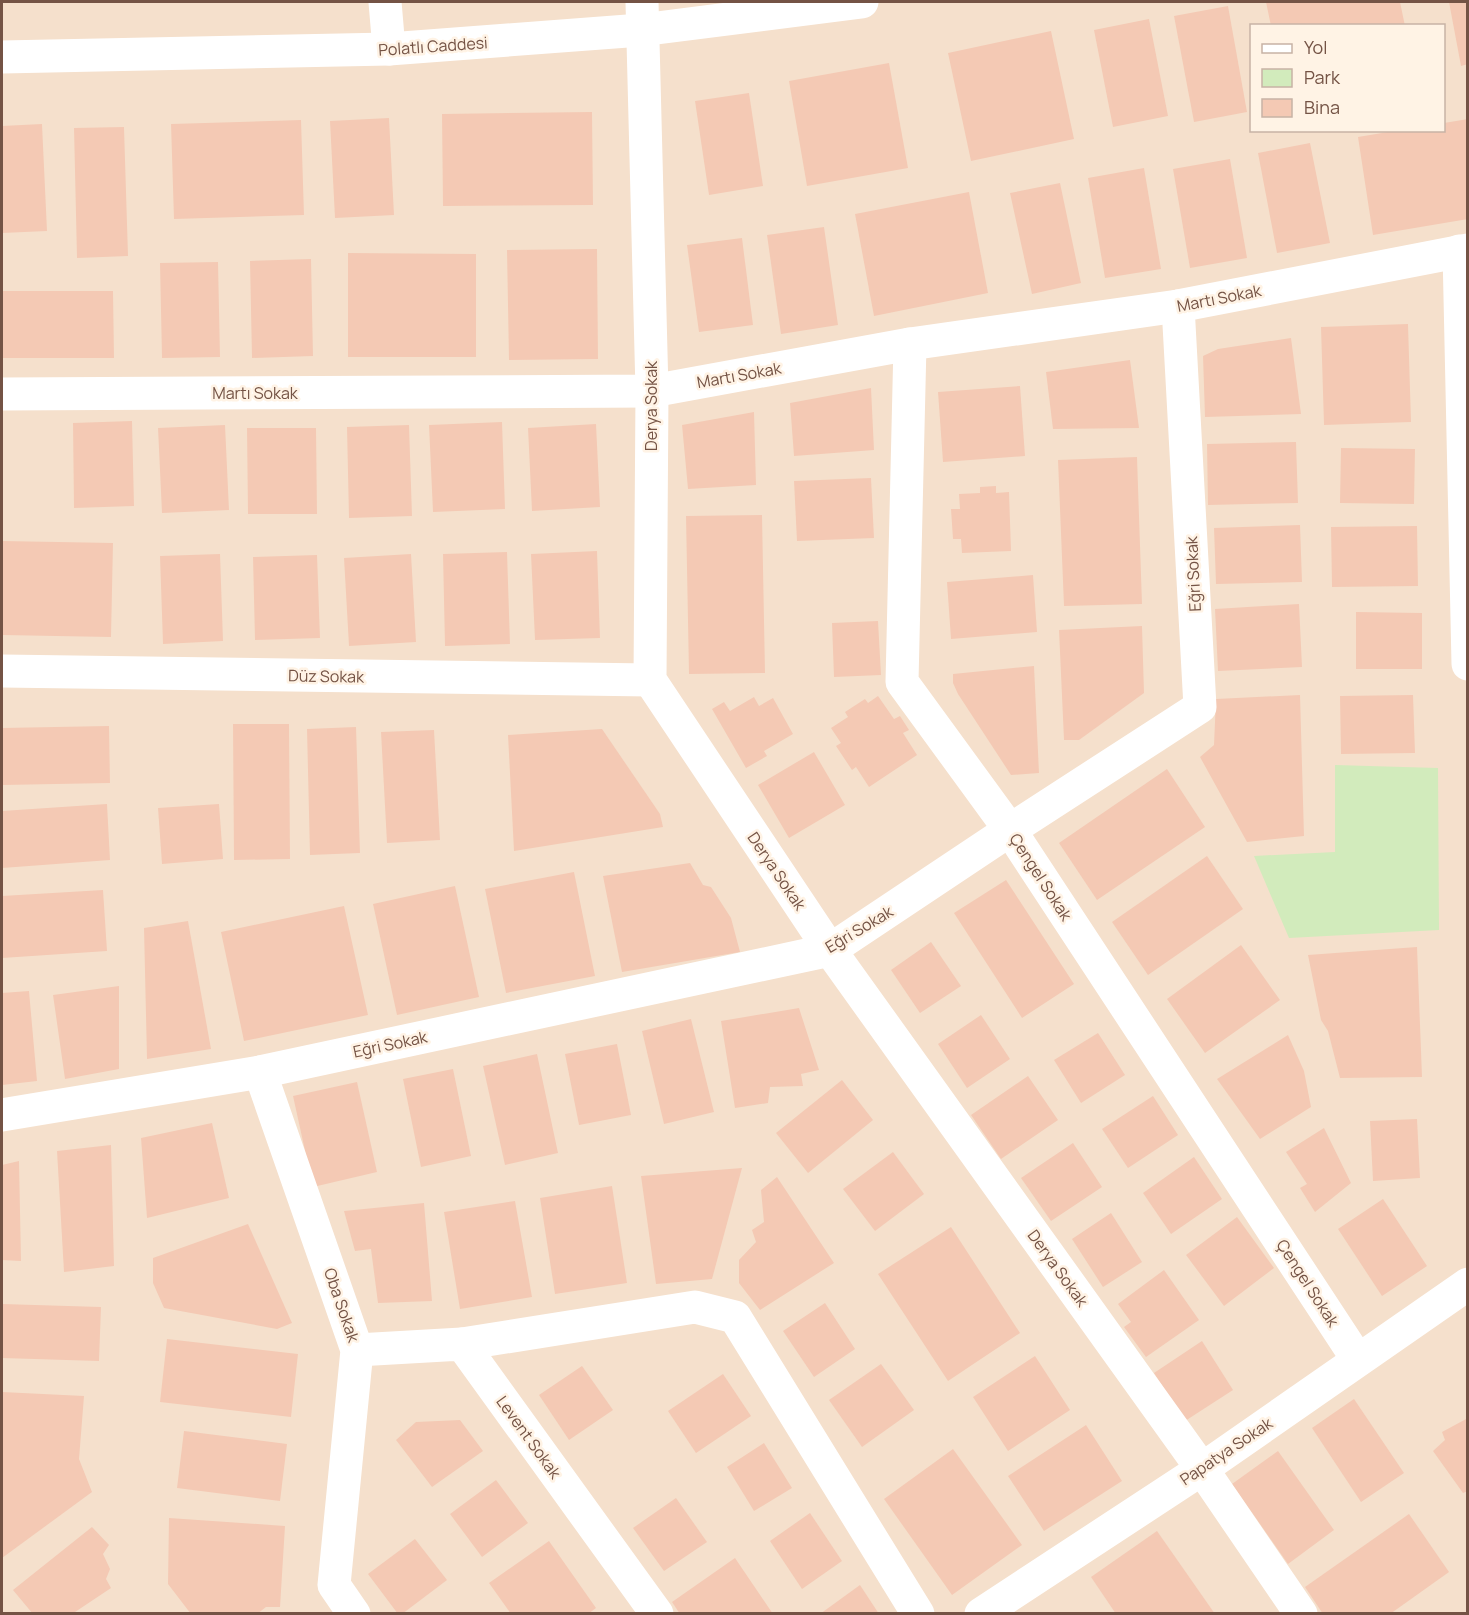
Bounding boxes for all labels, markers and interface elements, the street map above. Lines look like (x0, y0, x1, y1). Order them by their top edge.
legend (1250, 24, 1445, 132)
street label: Polatlı Caddesi (378, 31, 488, 61)
text: Yol (1304, 35, 1327, 59)
text: Park (1304, 65, 1341, 89)
text: Bina (1304, 95, 1340, 119)
street label: Martı Sokak (1175, 279, 1264, 317)
street label: Martı Sokak (695, 357, 784, 393)
street label: Derya Sokak (640, 360, 662, 451)
street label: Martı Sokak (212, 382, 299, 404)
street label: Eğri Sokak (1180, 535, 1206, 612)
street label: Düz Sokak (288, 664, 365, 688)
street label: Derya Sokak (743, 828, 812, 915)
street label: Çengel Sokak (1005, 829, 1078, 926)
street label: Eğri Sokak (821, 900, 898, 958)
street label: Eğri Sokak (351, 1025, 430, 1063)
street label: Derya Sokak (1023, 1225, 1094, 1312)
street label: Çengel Sokak (1272, 1235, 1345, 1332)
street label: Oba Sokak (319, 1265, 365, 1346)
street label: Levent Sokak (491, 1391, 567, 1484)
street label: Papatya Sokak (1175, 1411, 1277, 1490)

